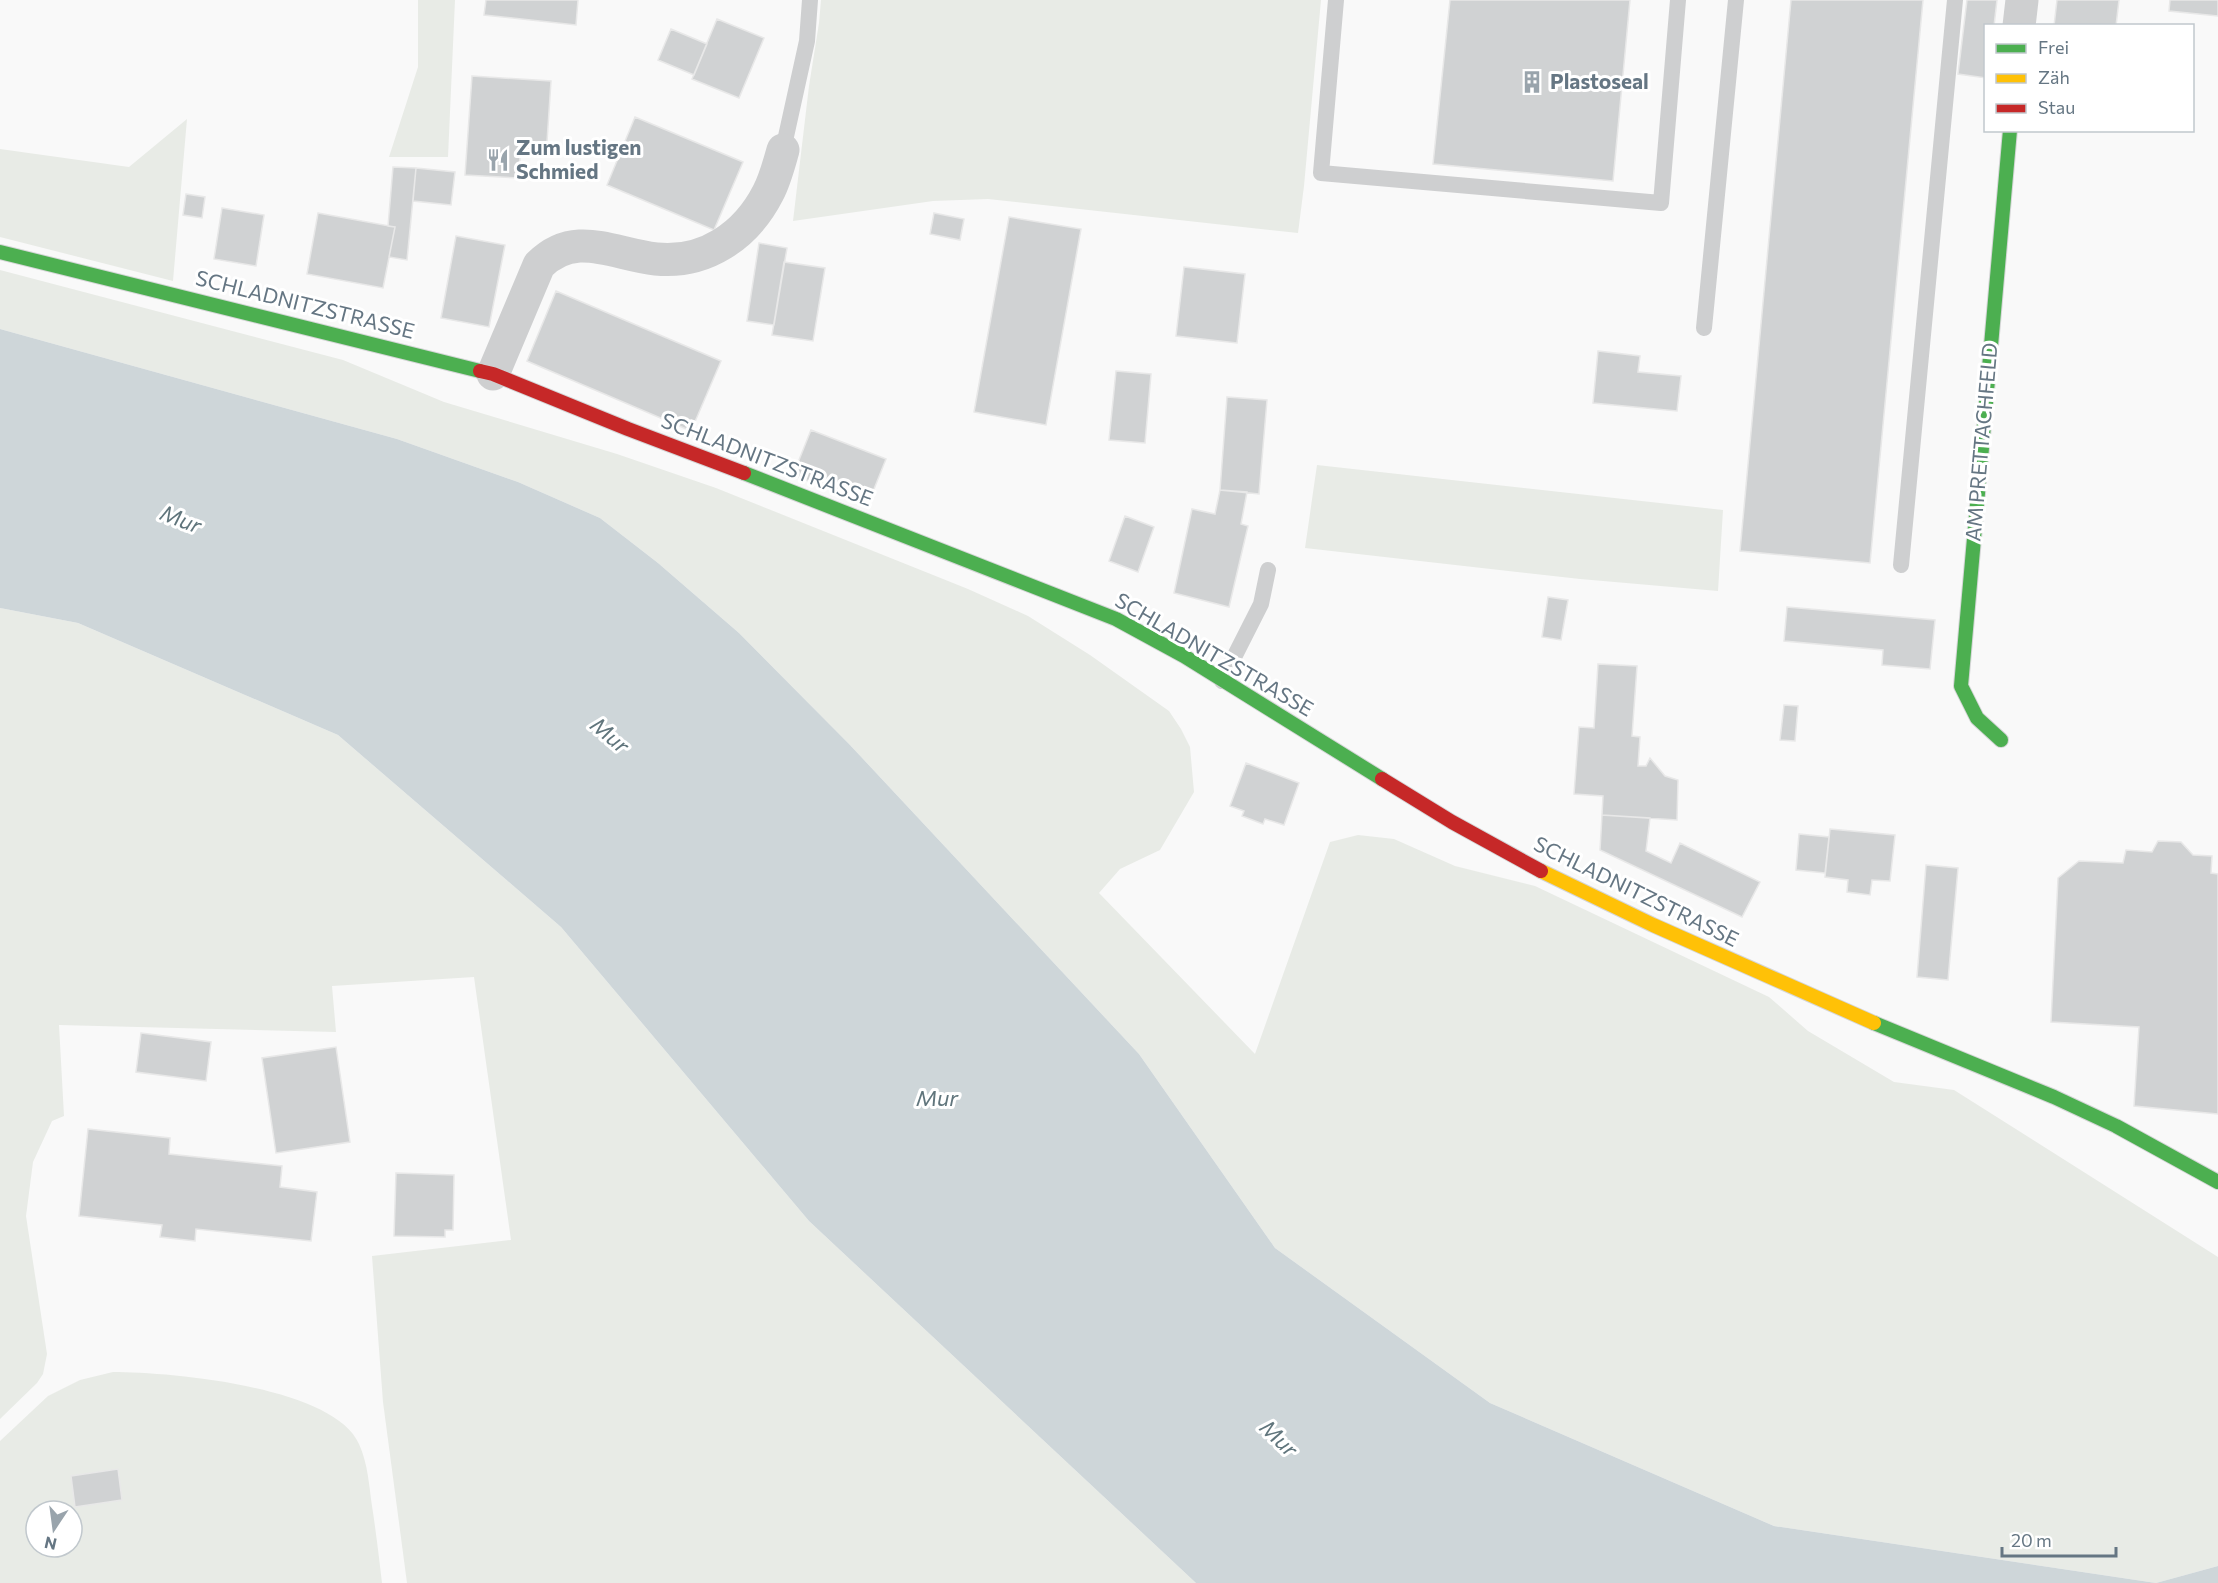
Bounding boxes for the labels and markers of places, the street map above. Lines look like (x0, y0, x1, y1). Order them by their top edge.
place label: Plastoseal (1550, 68, 1649, 93)
building icon: Plastoseal (1519, 69, 1545, 95)
place label: Zum lustigen Schmied (516, 134, 641, 183)
restaurant icon: Zum lustigen Schmied (485, 147, 511, 173)

